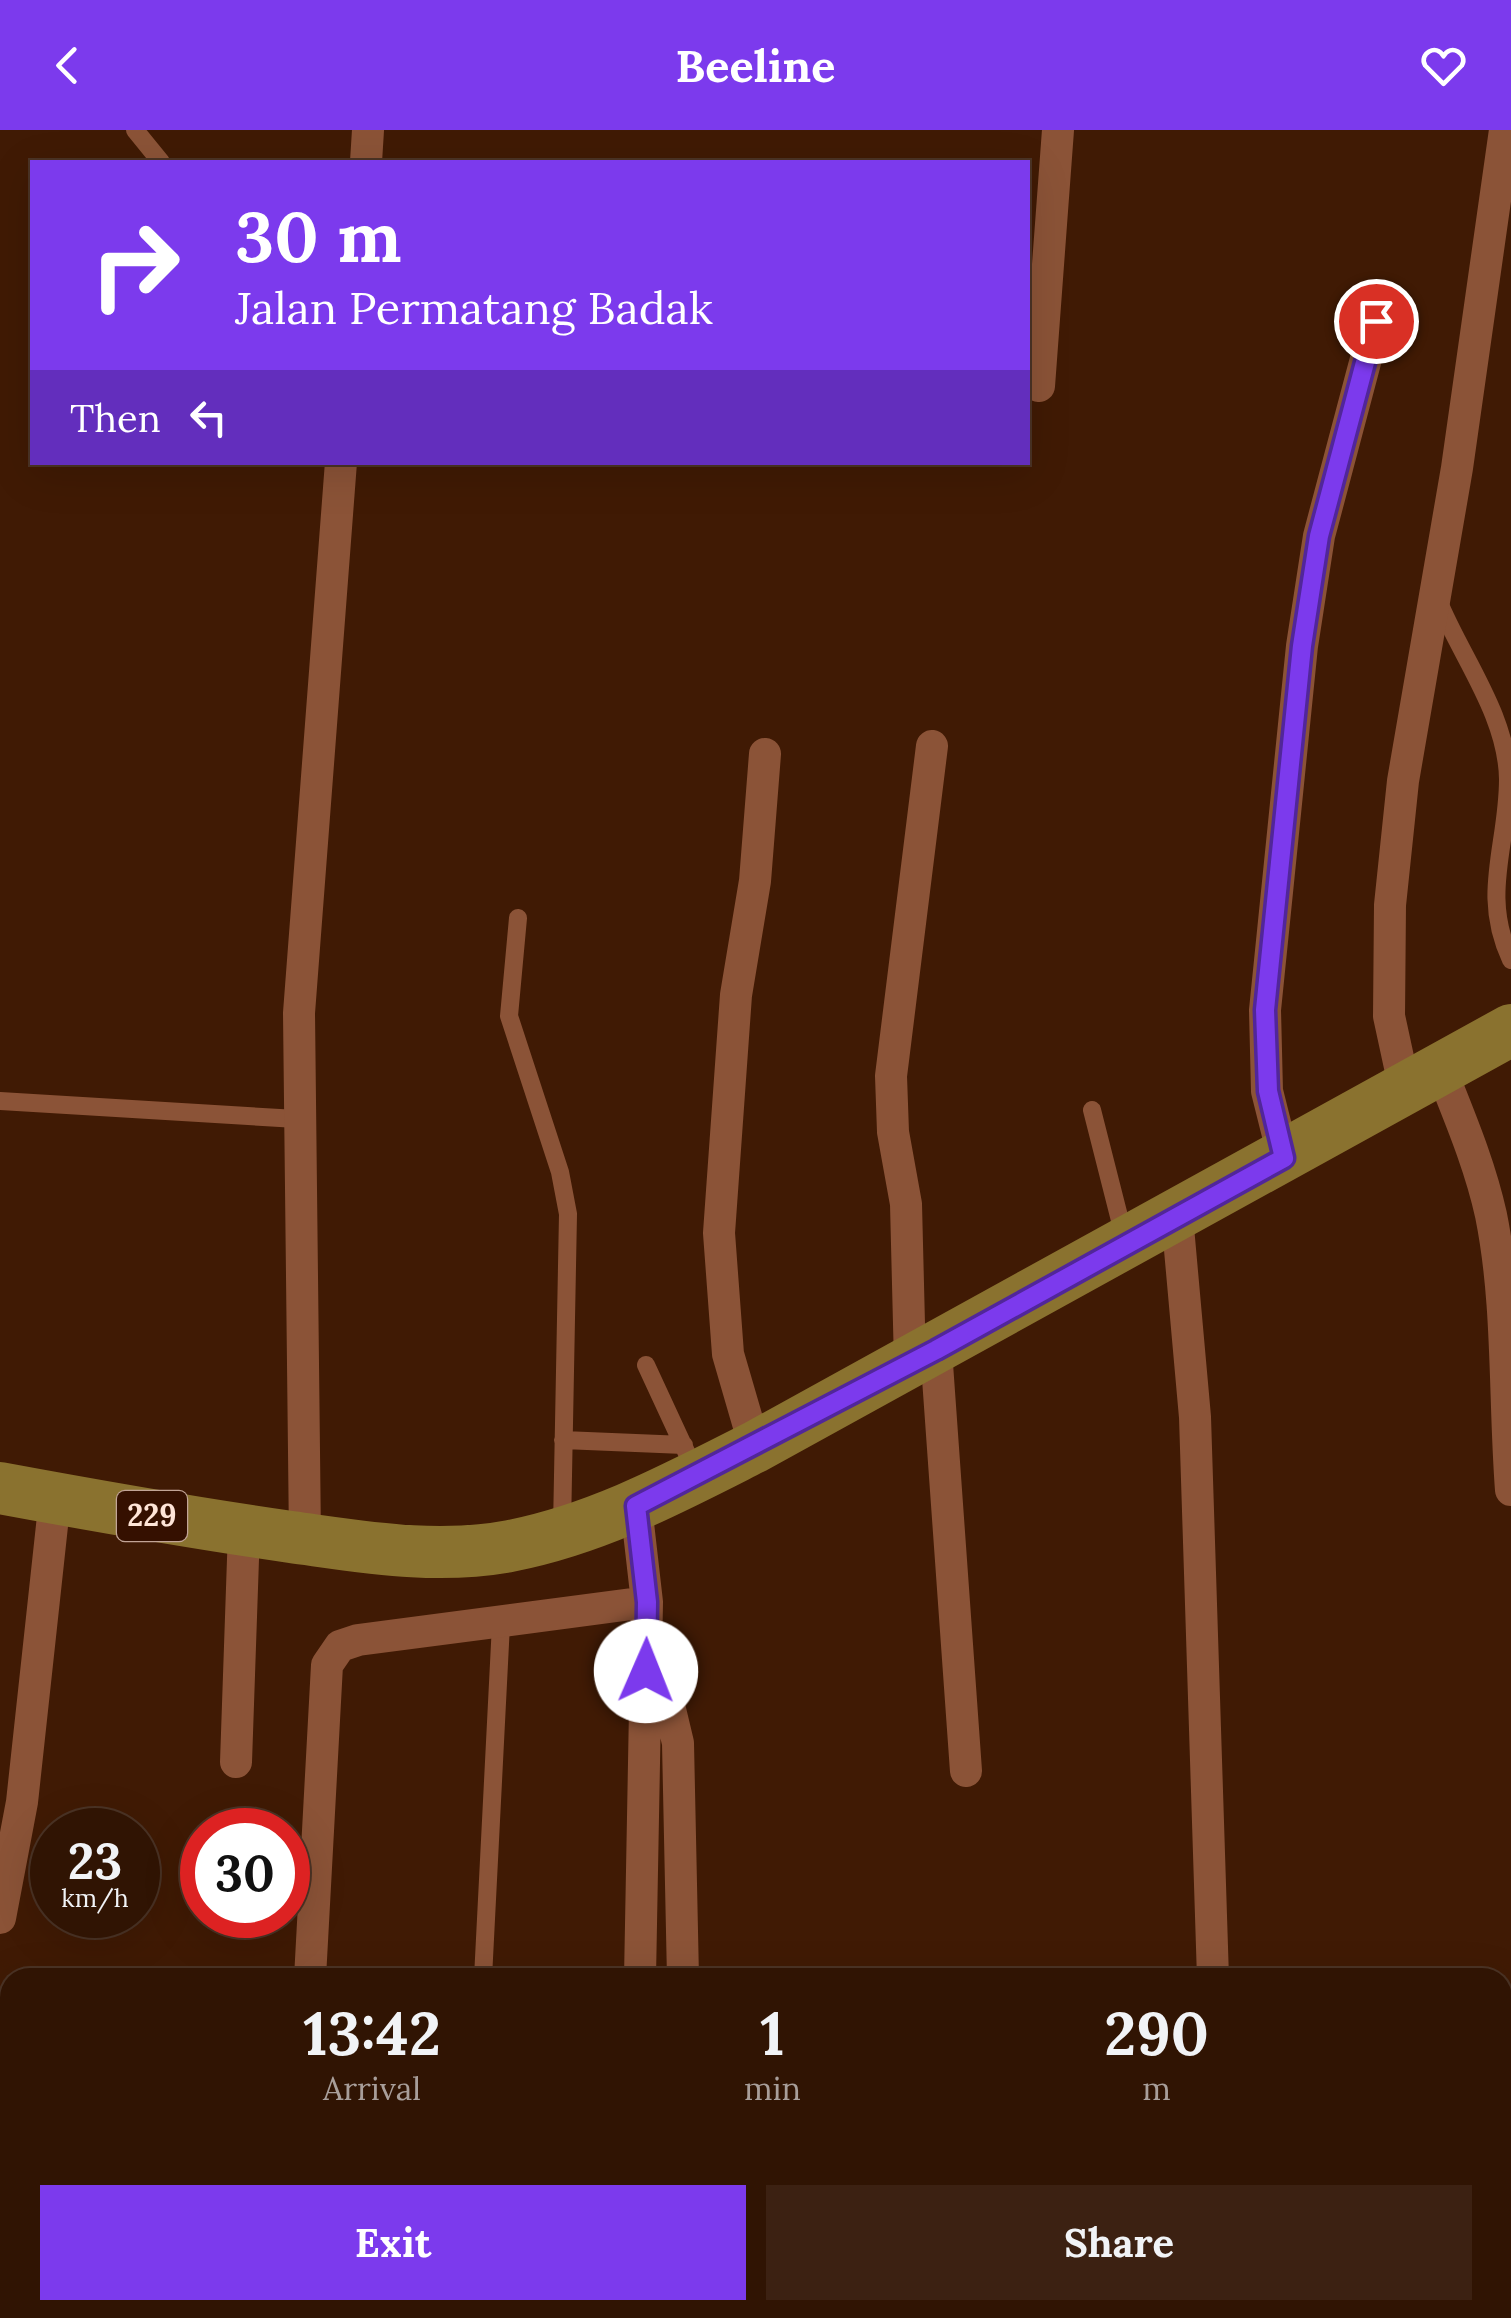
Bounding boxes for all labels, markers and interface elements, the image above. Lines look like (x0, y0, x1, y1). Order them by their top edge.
text: Beeline (676, 37, 835, 94)
icon: back (40, 38, 95, 93)
icon: heart (1416, 38, 1471, 93)
text: 30 m (235, 192, 402, 281)
icon: right (70, 200, 200, 330)
text: Jalan Permatang Badak (235, 279, 713, 336)
pin (1334, 279, 1419, 364)
icon: arrive (1349, 294, 1404, 349)
icon: left (181, 390, 236, 445)
text: Then (70, 394, 161, 442)
road number: 229 (117, 1491, 187, 1541)
position arrow (594, 1619, 698, 1723)
speed limit sign: 30 (180, 1808, 310, 1938)
text: 23 (68, 1829, 122, 1893)
text: km/h (61, 1882, 129, 1914)
text: 13:42 (303, 1995, 441, 2071)
text: 1 (760, 1995, 785, 2071)
text: 290 (1104, 1995, 1209, 2071)
text: Arrival (323, 2068, 421, 2109)
text: min (744, 2068, 801, 2109)
text: m (1142, 2068, 1171, 2109)
button: Exit (40, 2185, 746, 2300)
button: Share (766, 2185, 1472, 2300)

